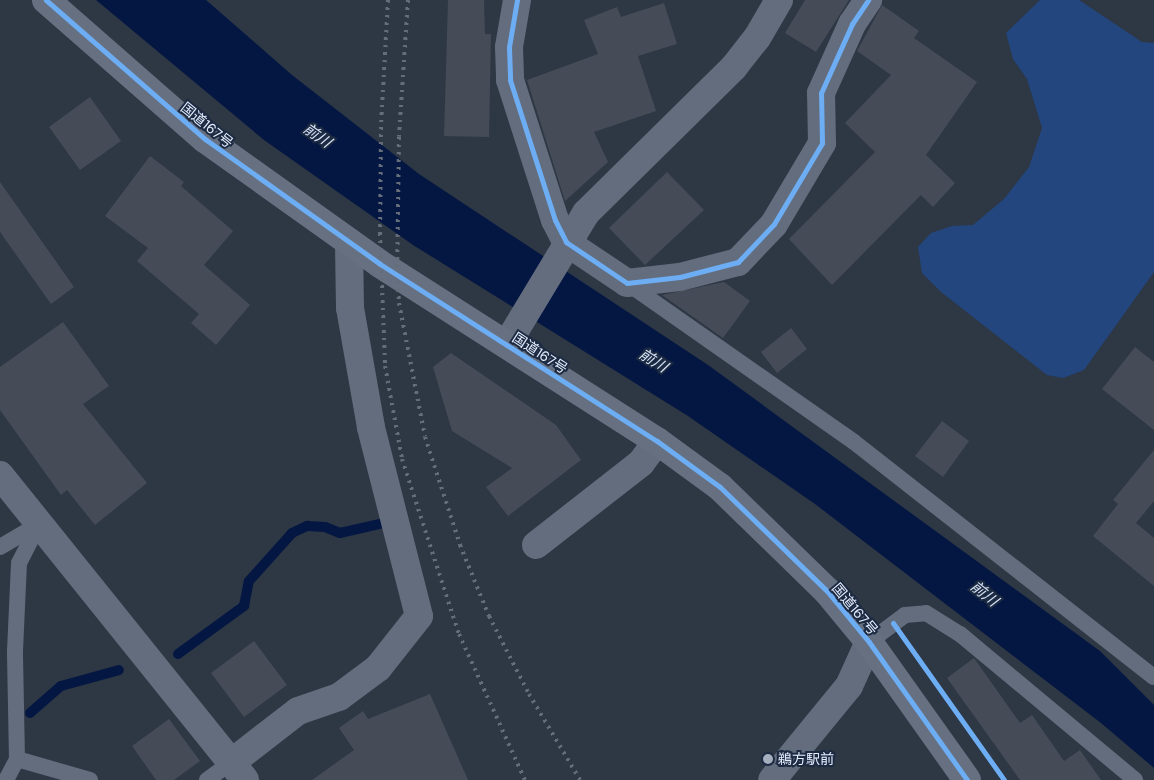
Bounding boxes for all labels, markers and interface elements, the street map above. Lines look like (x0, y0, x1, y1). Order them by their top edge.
street label: 国道167号 (178, 99, 236, 151)
water label: 前川 (300, 120, 334, 152)
street label: 国道167号 (509, 329, 571, 377)
water label: 前川 (636, 345, 670, 377)
water label: 前川 (967, 578, 1001, 610)
street label: 国道167号 (829, 580, 881, 638)
place label: 鵜方駅前 (778, 751, 834, 767)
marker: 鵜方駅前 (762, 753, 774, 765)

